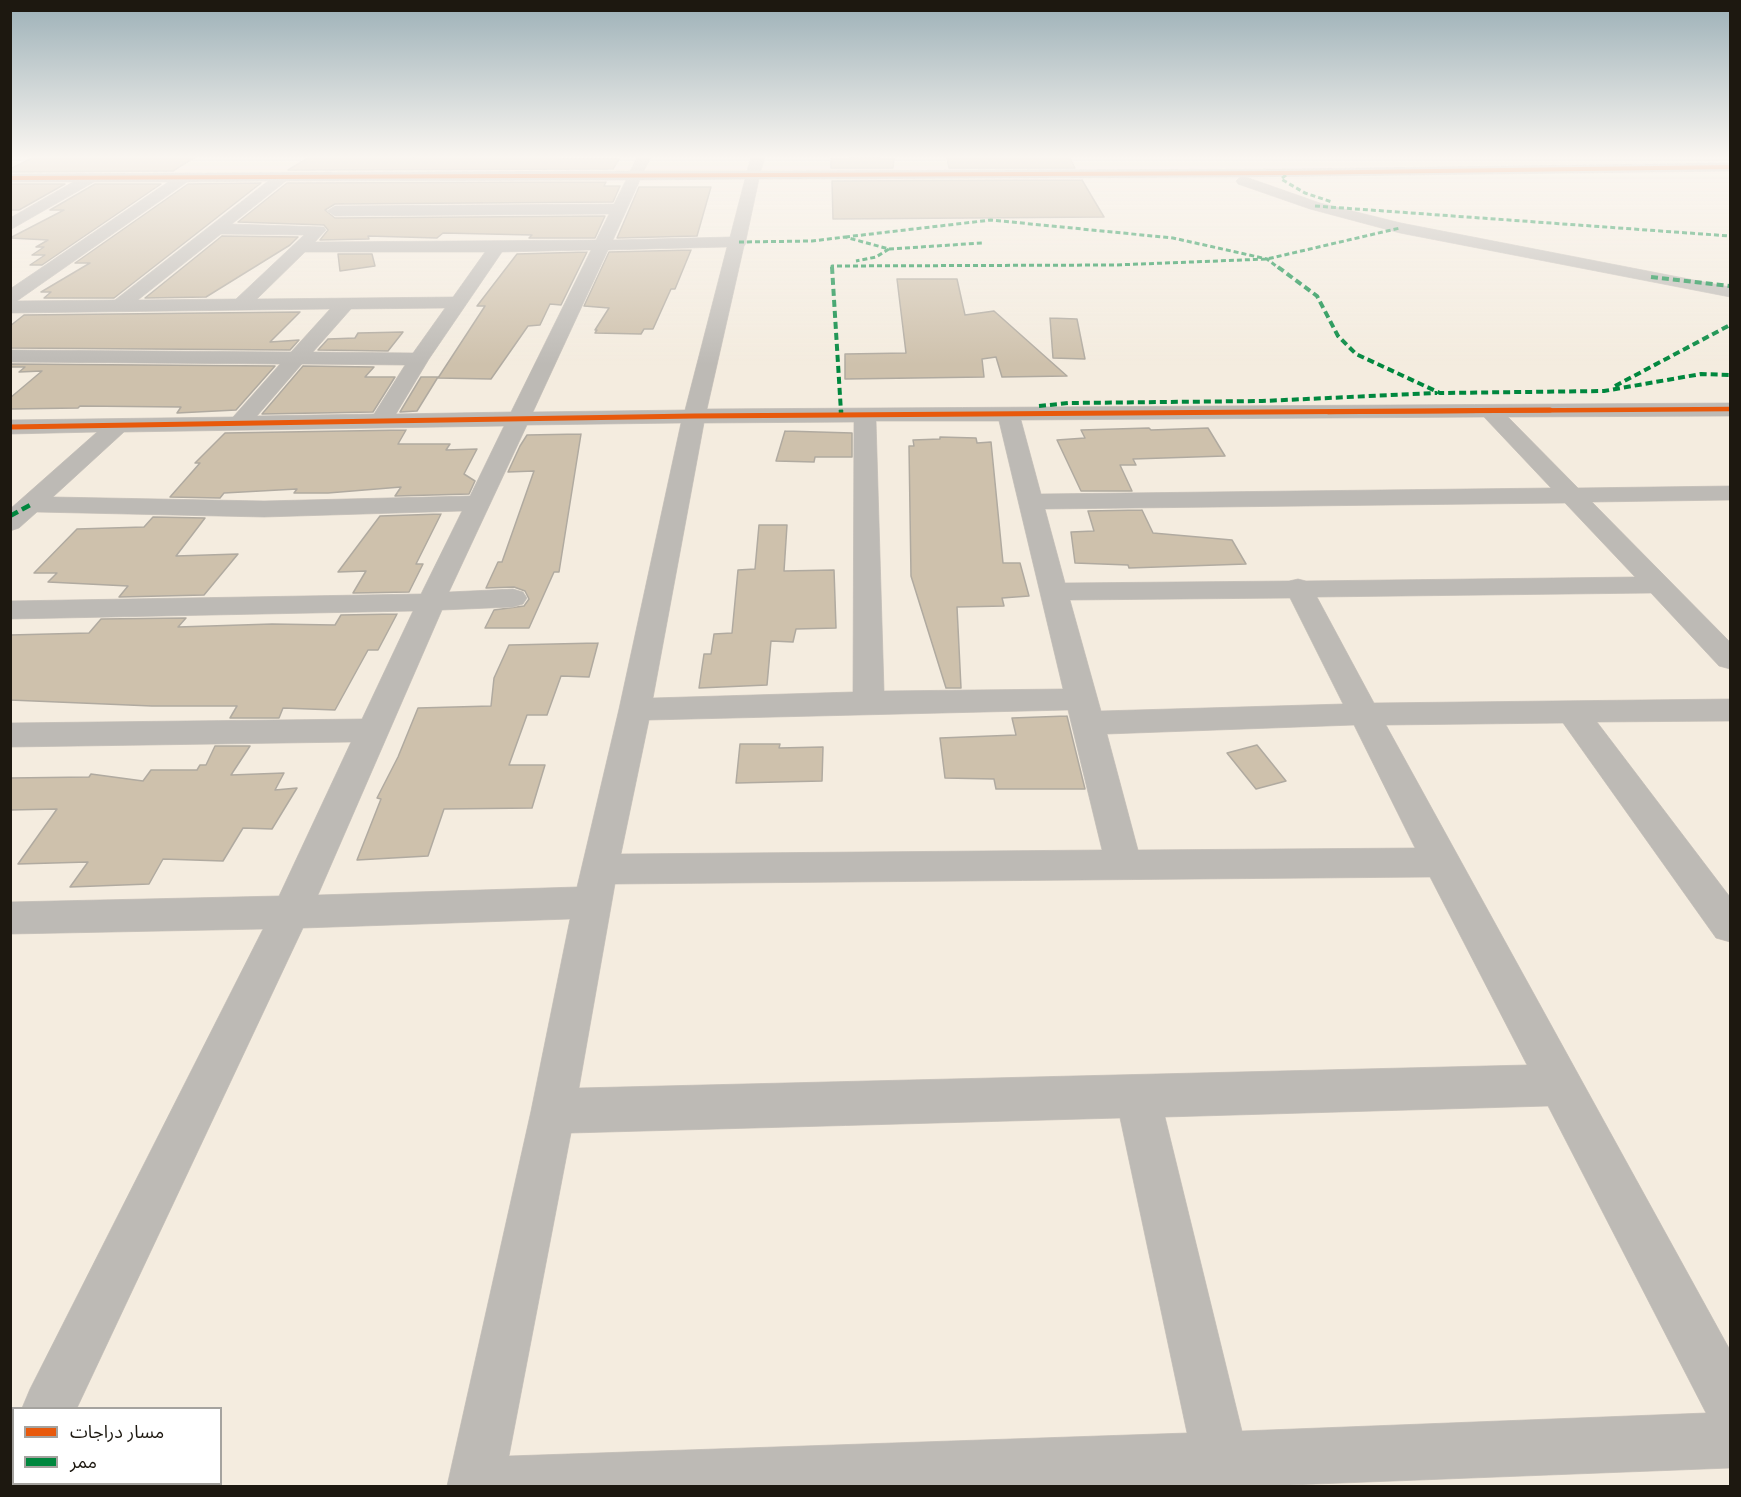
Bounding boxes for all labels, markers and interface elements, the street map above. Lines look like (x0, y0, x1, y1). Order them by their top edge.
legend (12, 1407, 222, 1485)
text: مسار دراجات (70, 1419, 164, 1444)
text: ممر (70, 1449, 97, 1474)

